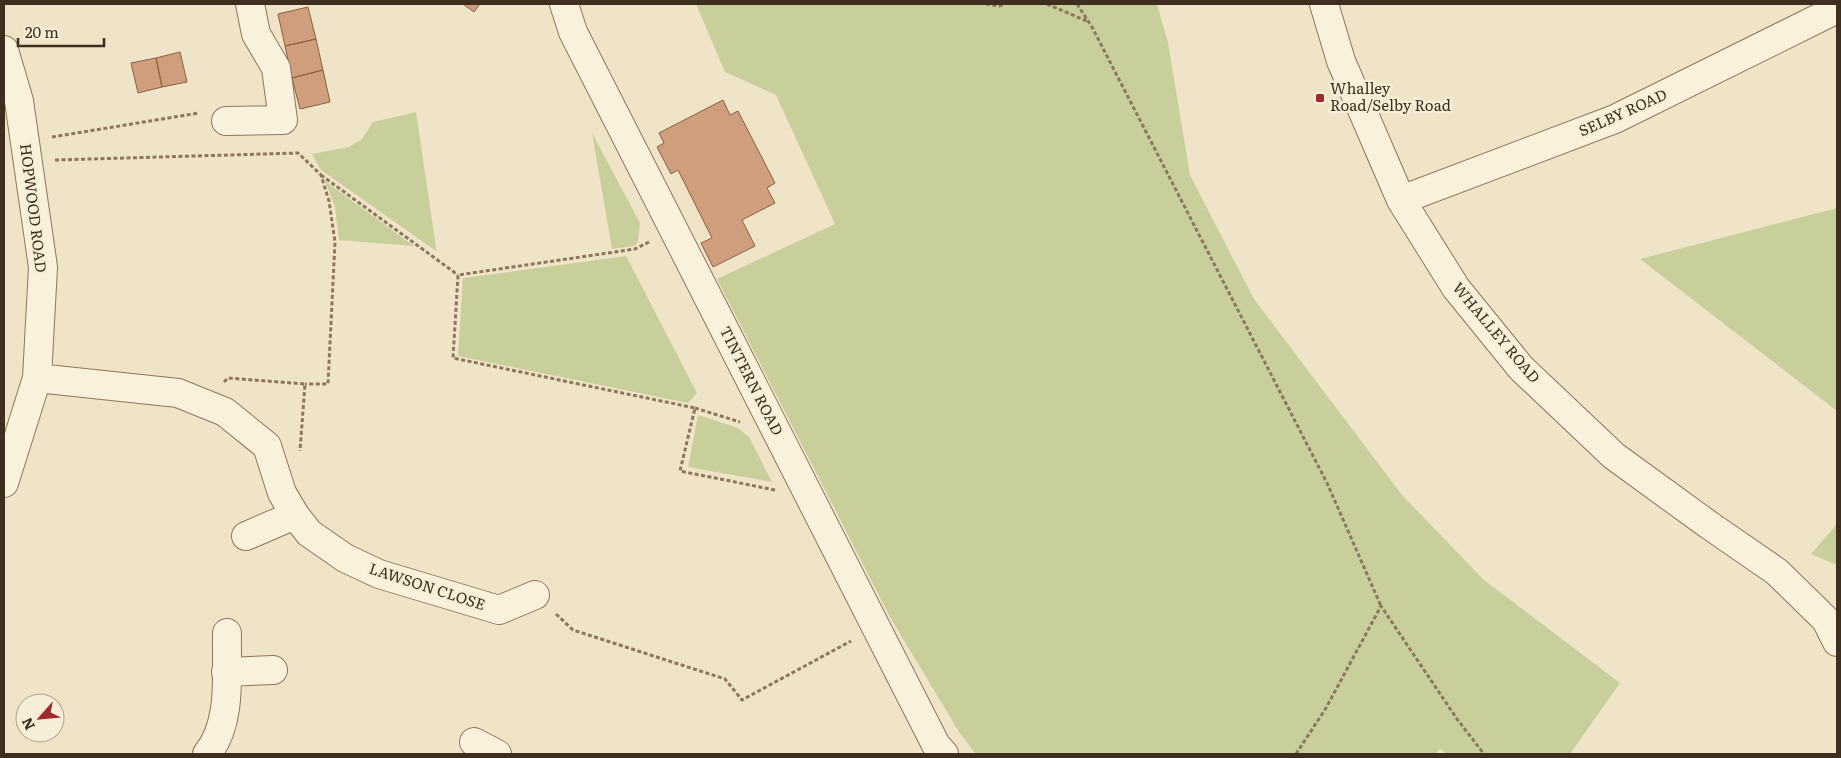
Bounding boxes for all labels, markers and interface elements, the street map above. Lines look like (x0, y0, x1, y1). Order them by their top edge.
scale bar (18, 15, 104, 47)
text: 20 m (25, 20, 59, 43)
place label: Whalley Road/Selby Road (1330, 76, 1451, 116)
street label: SELBY ROAD (1574, 82, 1670, 141)
marker: Whalley Road/Selby Road (1314, 92, 1326, 104)
street label: HOPWOOD ROAD (15, 142, 54, 274)
street label: WHALLEY ROAD (1448, 277, 1546, 388)
street label: TINTERN ROAD (715, 322, 790, 439)
street label: LAWSON CLOSE (366, 556, 489, 615)
north arrow (15, 693, 65, 743)
text: N (16, 714, 39, 734)

